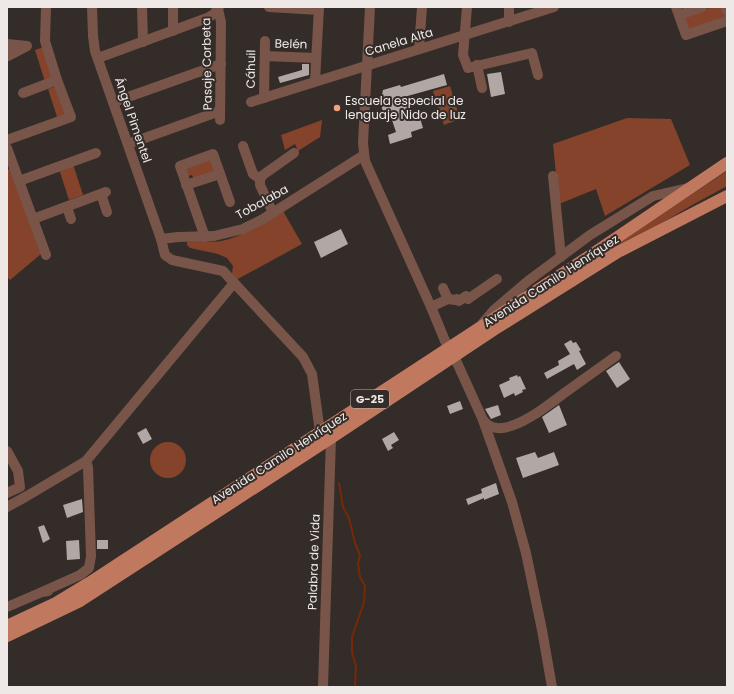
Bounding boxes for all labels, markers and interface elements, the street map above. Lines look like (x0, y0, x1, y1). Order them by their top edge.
street label: Pasaje Corbeta (197, 18, 216, 110)
street label: Canela Alta (363, 23, 435, 60)
street label: Belén (274, 34, 308, 53)
street label: Cáhuil (242, 49, 259, 88)
street label: Ángel Pimentel (111, 75, 156, 165)
place label: Escuela especial de lenguaje Nido de luz (345, 92, 466, 123)
marker: Escuela especial de lenguaje Nido de luz (332, 103, 342, 113)
street label: Tobalaba (232, 180, 291, 223)
street label: Avenida Camilo Henríquez (480, 230, 622, 331)
road number: G-25 (351, 390, 389, 408)
street label: Avenida Camilo Henríquez (208, 407, 350, 508)
street label: Palabra de Vida (303, 514, 324, 610)

